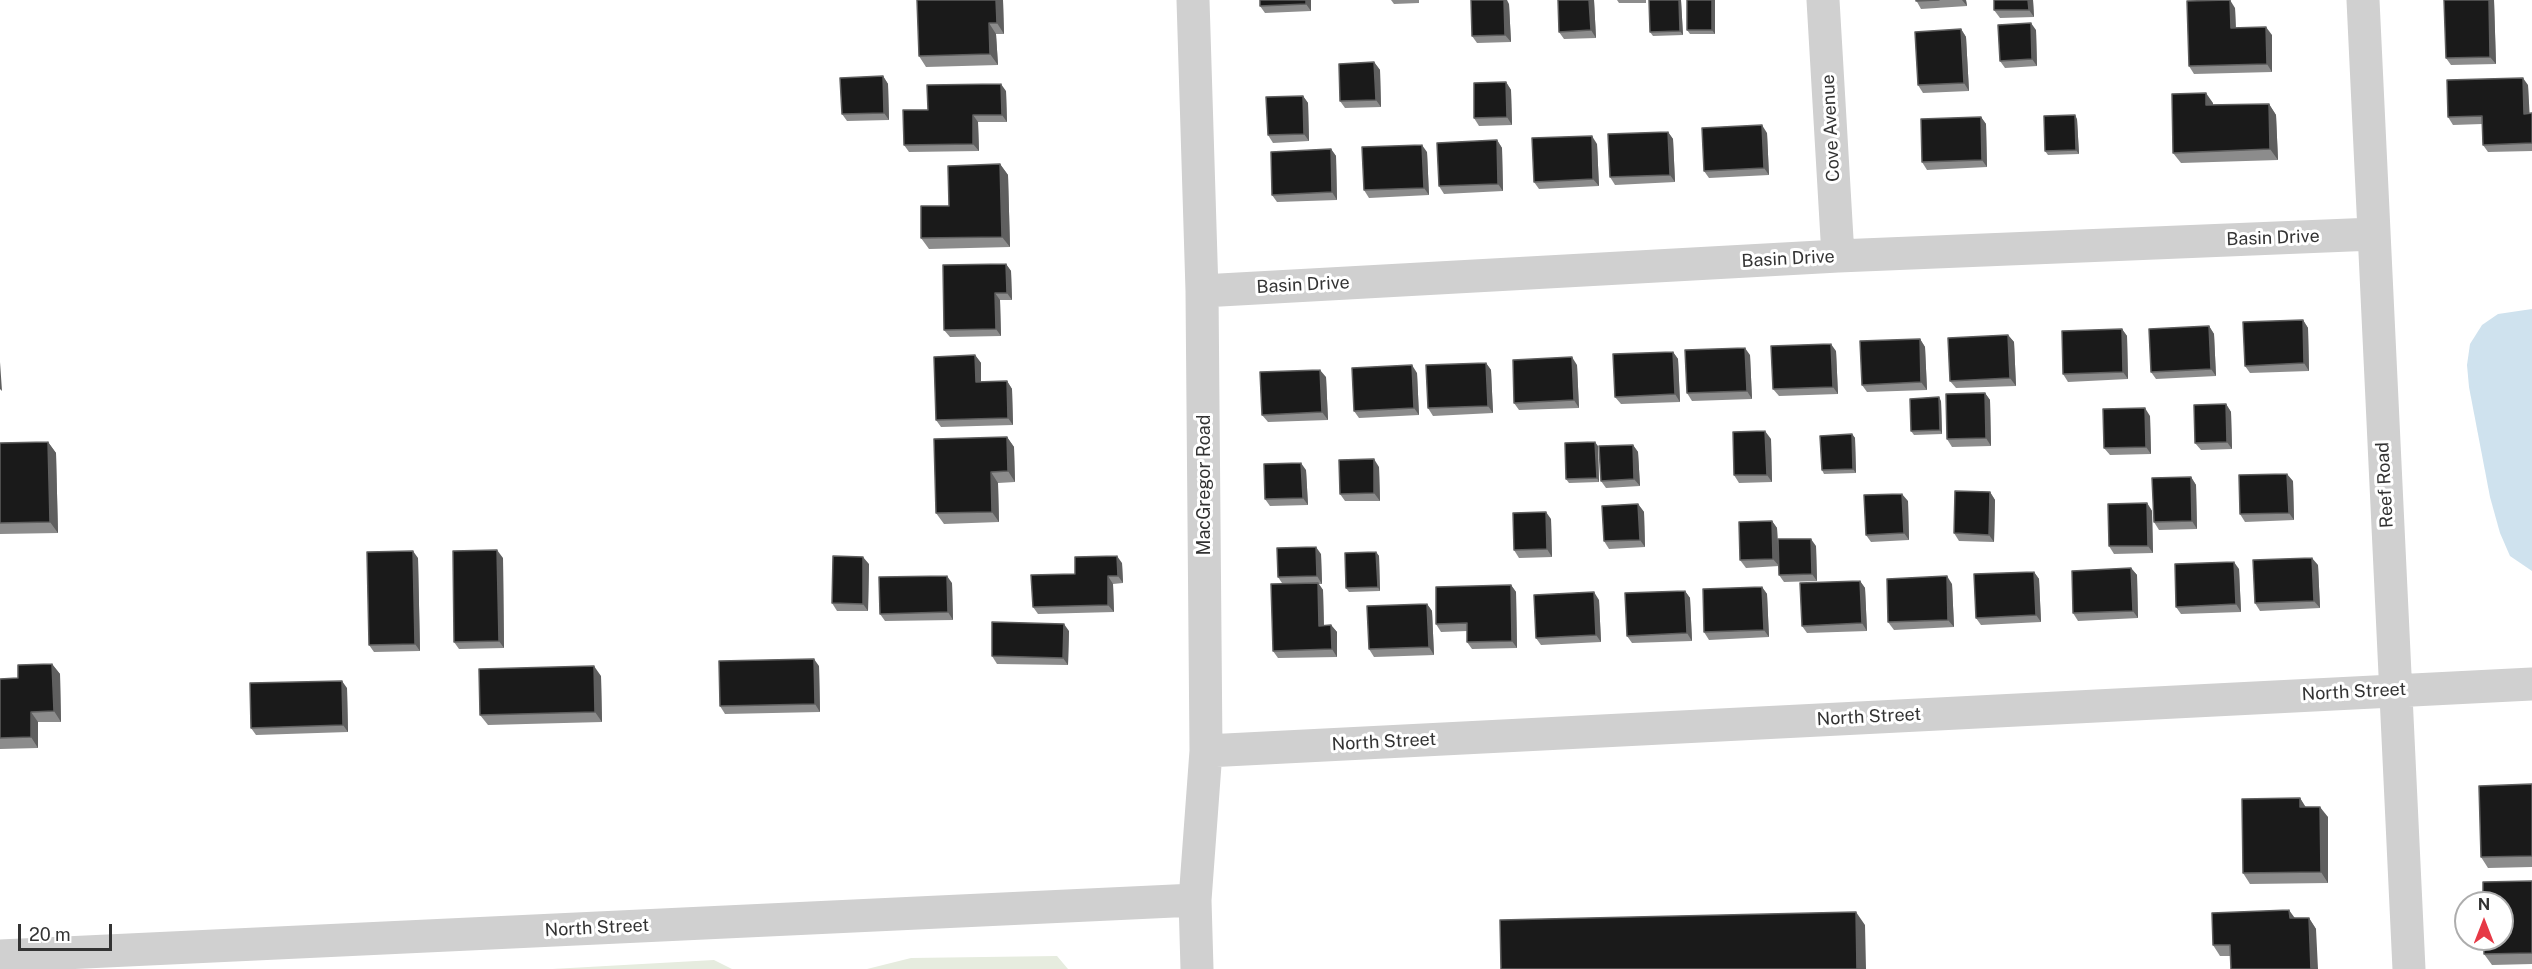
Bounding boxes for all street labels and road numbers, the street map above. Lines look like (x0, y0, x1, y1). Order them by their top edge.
street label: Cove Avenue (1817, 74, 1845, 182)
street label: Basin Drive (2226, 226, 2320, 250)
street label: Basin Drive (1741, 246, 1835, 272)
street label: Basin Drive (1256, 272, 1350, 298)
street label: MacGregor Road (1193, 415, 1215, 555)
street label: Reef Road (2372, 441, 2398, 529)
street label: North Street (2301, 678, 2407, 706)
street label: North Street (1816, 703, 1922, 731)
street label: North Street (1331, 728, 1437, 756)
street label: North Street (544, 914, 650, 942)

